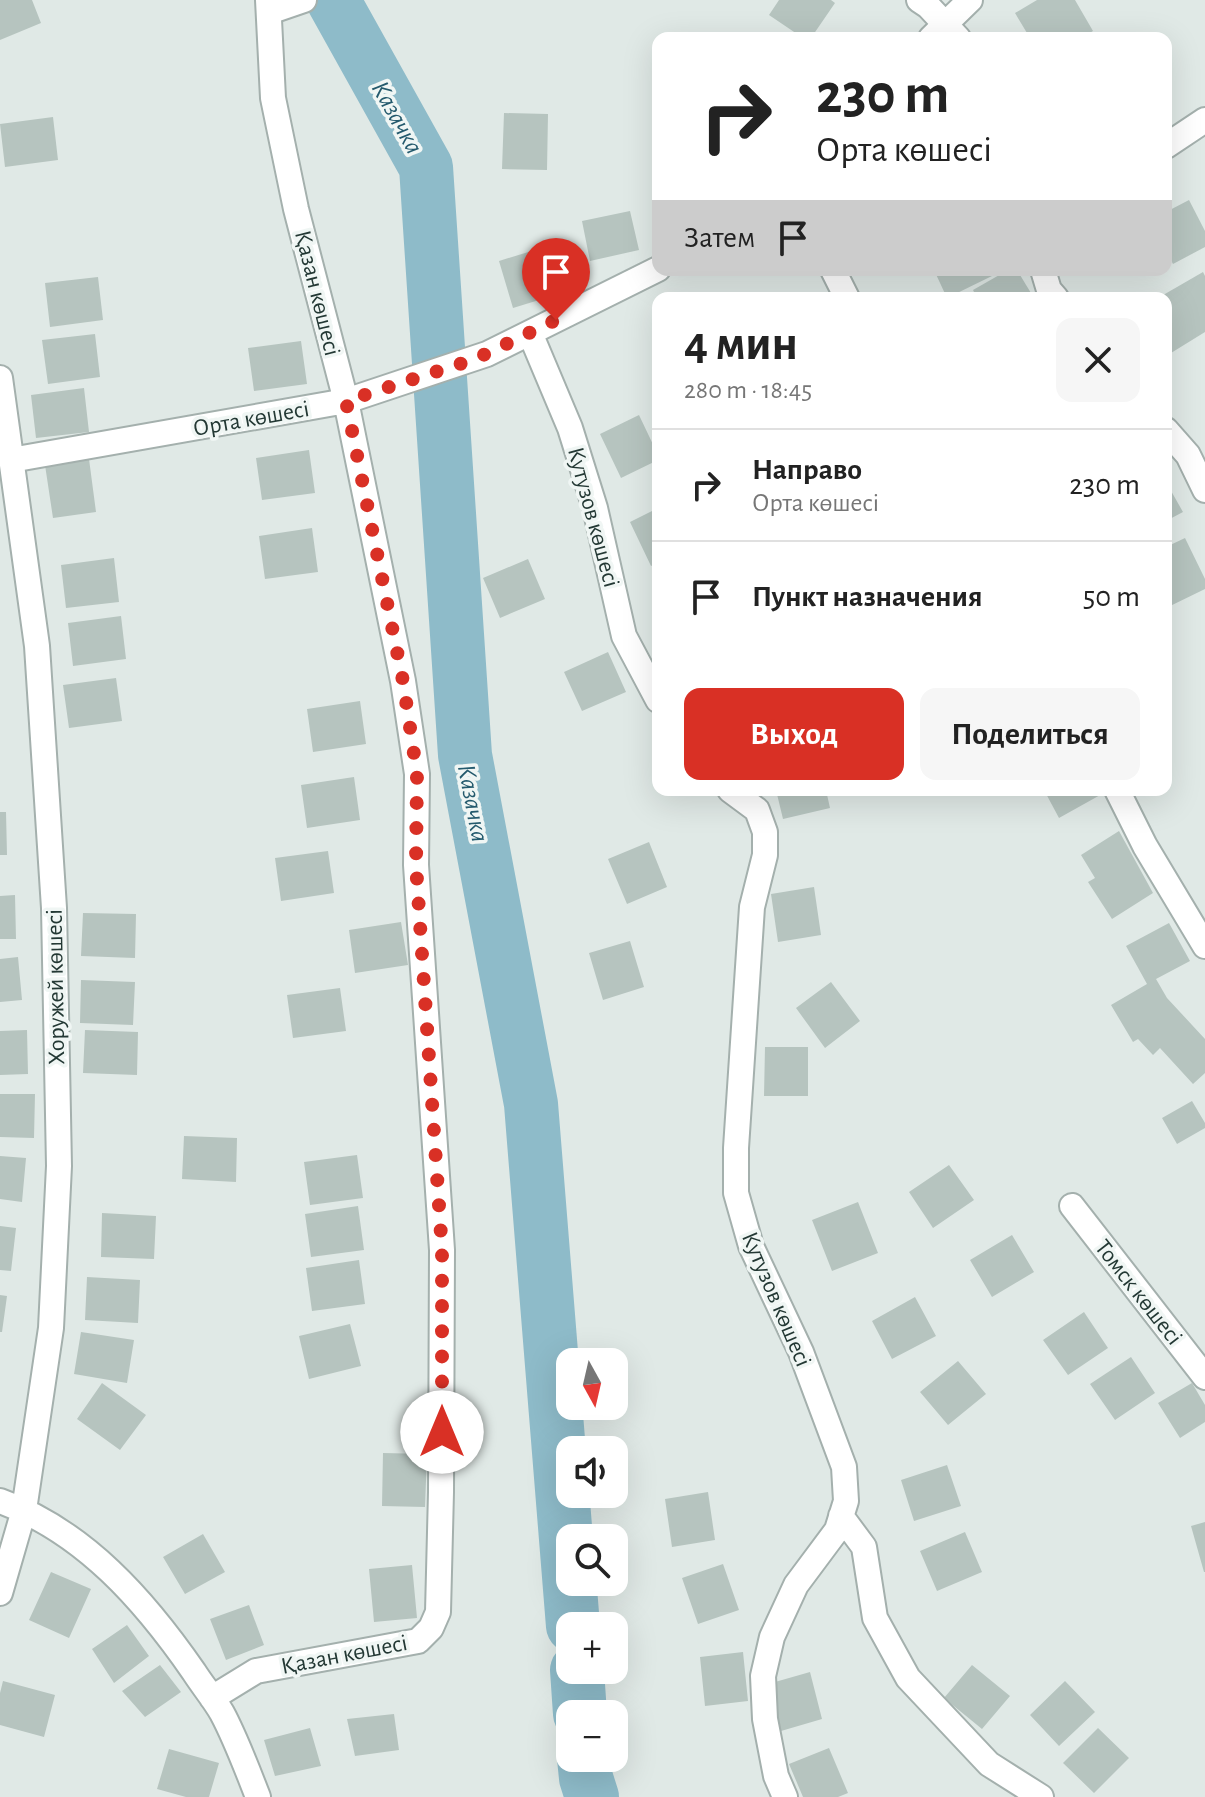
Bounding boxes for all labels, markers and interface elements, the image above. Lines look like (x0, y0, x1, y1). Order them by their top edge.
icon: right (684, 64, 788, 168)
text: 230 m (816, 67, 949, 123)
water label: Казачка (367, 77, 428, 158)
text: Орта көшесі (816, 132, 992, 168)
icon: arrive (771, 216, 815, 260)
text: Затем (684, 223, 755, 253)
street label: Қазан көшесі (290, 228, 344, 358)
pin (522, 238, 590, 320)
icon: arrive (534, 250, 578, 294)
button: close (1056, 318, 1140, 402)
text: 4 мин (684, 321, 798, 369)
text: 280 m · 18:45 (684, 377, 812, 403)
street label: Орта көшесі (191, 397, 311, 441)
street label: Кутузов көшесі (563, 445, 623, 590)
text: Направо (752, 455, 862, 485)
icon: right (684, 463, 728, 507)
text: 230 m (1069, 470, 1140, 500)
text: Орта көшесі (752, 490, 879, 516)
icon: arrive (684, 575, 728, 619)
text: Пункт назначения (752, 582, 983, 612)
text: 50 m (1083, 582, 1140, 612)
button: Выход (684, 688, 904, 780)
button: Поделиться (920, 688, 1140, 780)
water label: Казачка (453, 762, 493, 844)
street label: Хоружей көшесі (43, 909, 69, 1065)
street label: Кутузов көшесі (737, 1228, 815, 1370)
street label: Томск көшесі (1090, 1236, 1186, 1350)
north arrow (556, 1348, 628, 1420)
map controls (556, 1348, 628, 1772)
position arrow (400, 1390, 484, 1474)
button: sound (556, 1436, 628, 1508)
button: search (556, 1524, 628, 1596)
button: + (556, 1612, 628, 1684)
street label: Қазан көшесі (279, 1631, 410, 1679)
button: − (556, 1700, 628, 1772)

